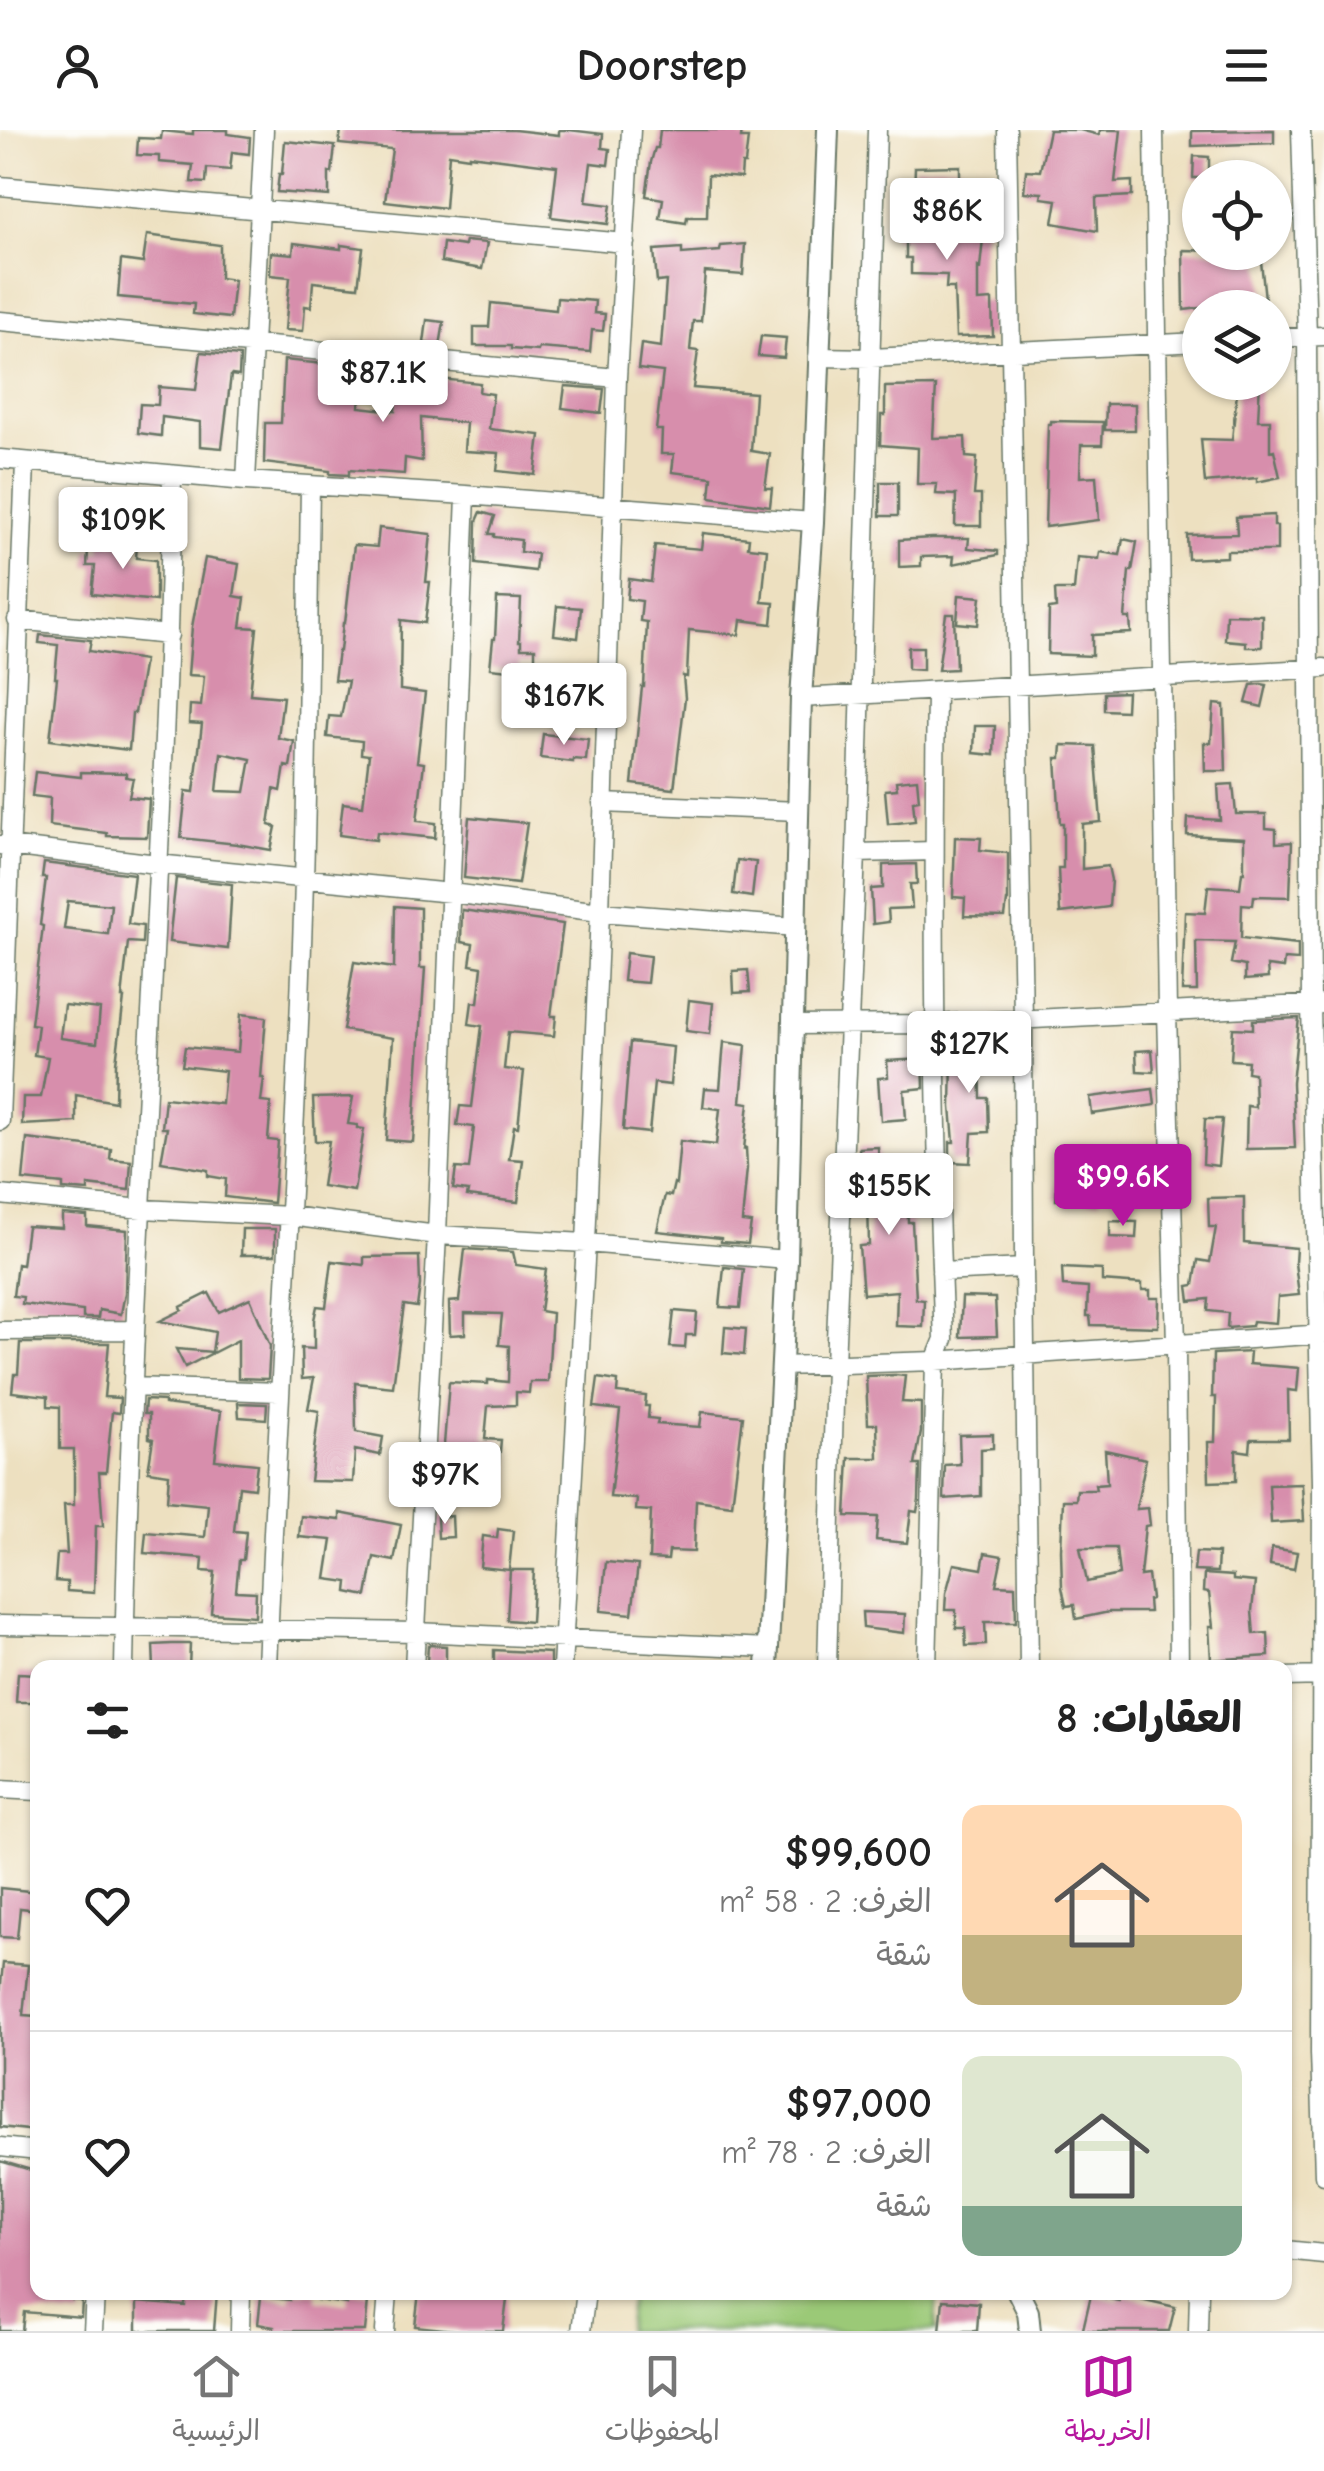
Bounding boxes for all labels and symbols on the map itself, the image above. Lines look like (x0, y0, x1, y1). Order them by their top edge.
pin: $86K (888, 178, 1006, 263)
pin: $87.1K (302, 340, 464, 425)
pin: $109K (53, 487, 193, 572)
pin: $167K (494, 663, 634, 748)
pin: $127K (899, 1011, 1039, 1096)
pin: $99.6K (1042, 1144, 1204, 1229)
pin: $155K (819, 1153, 959, 1238)
pin: $97K (386, 1442, 504, 1527)

